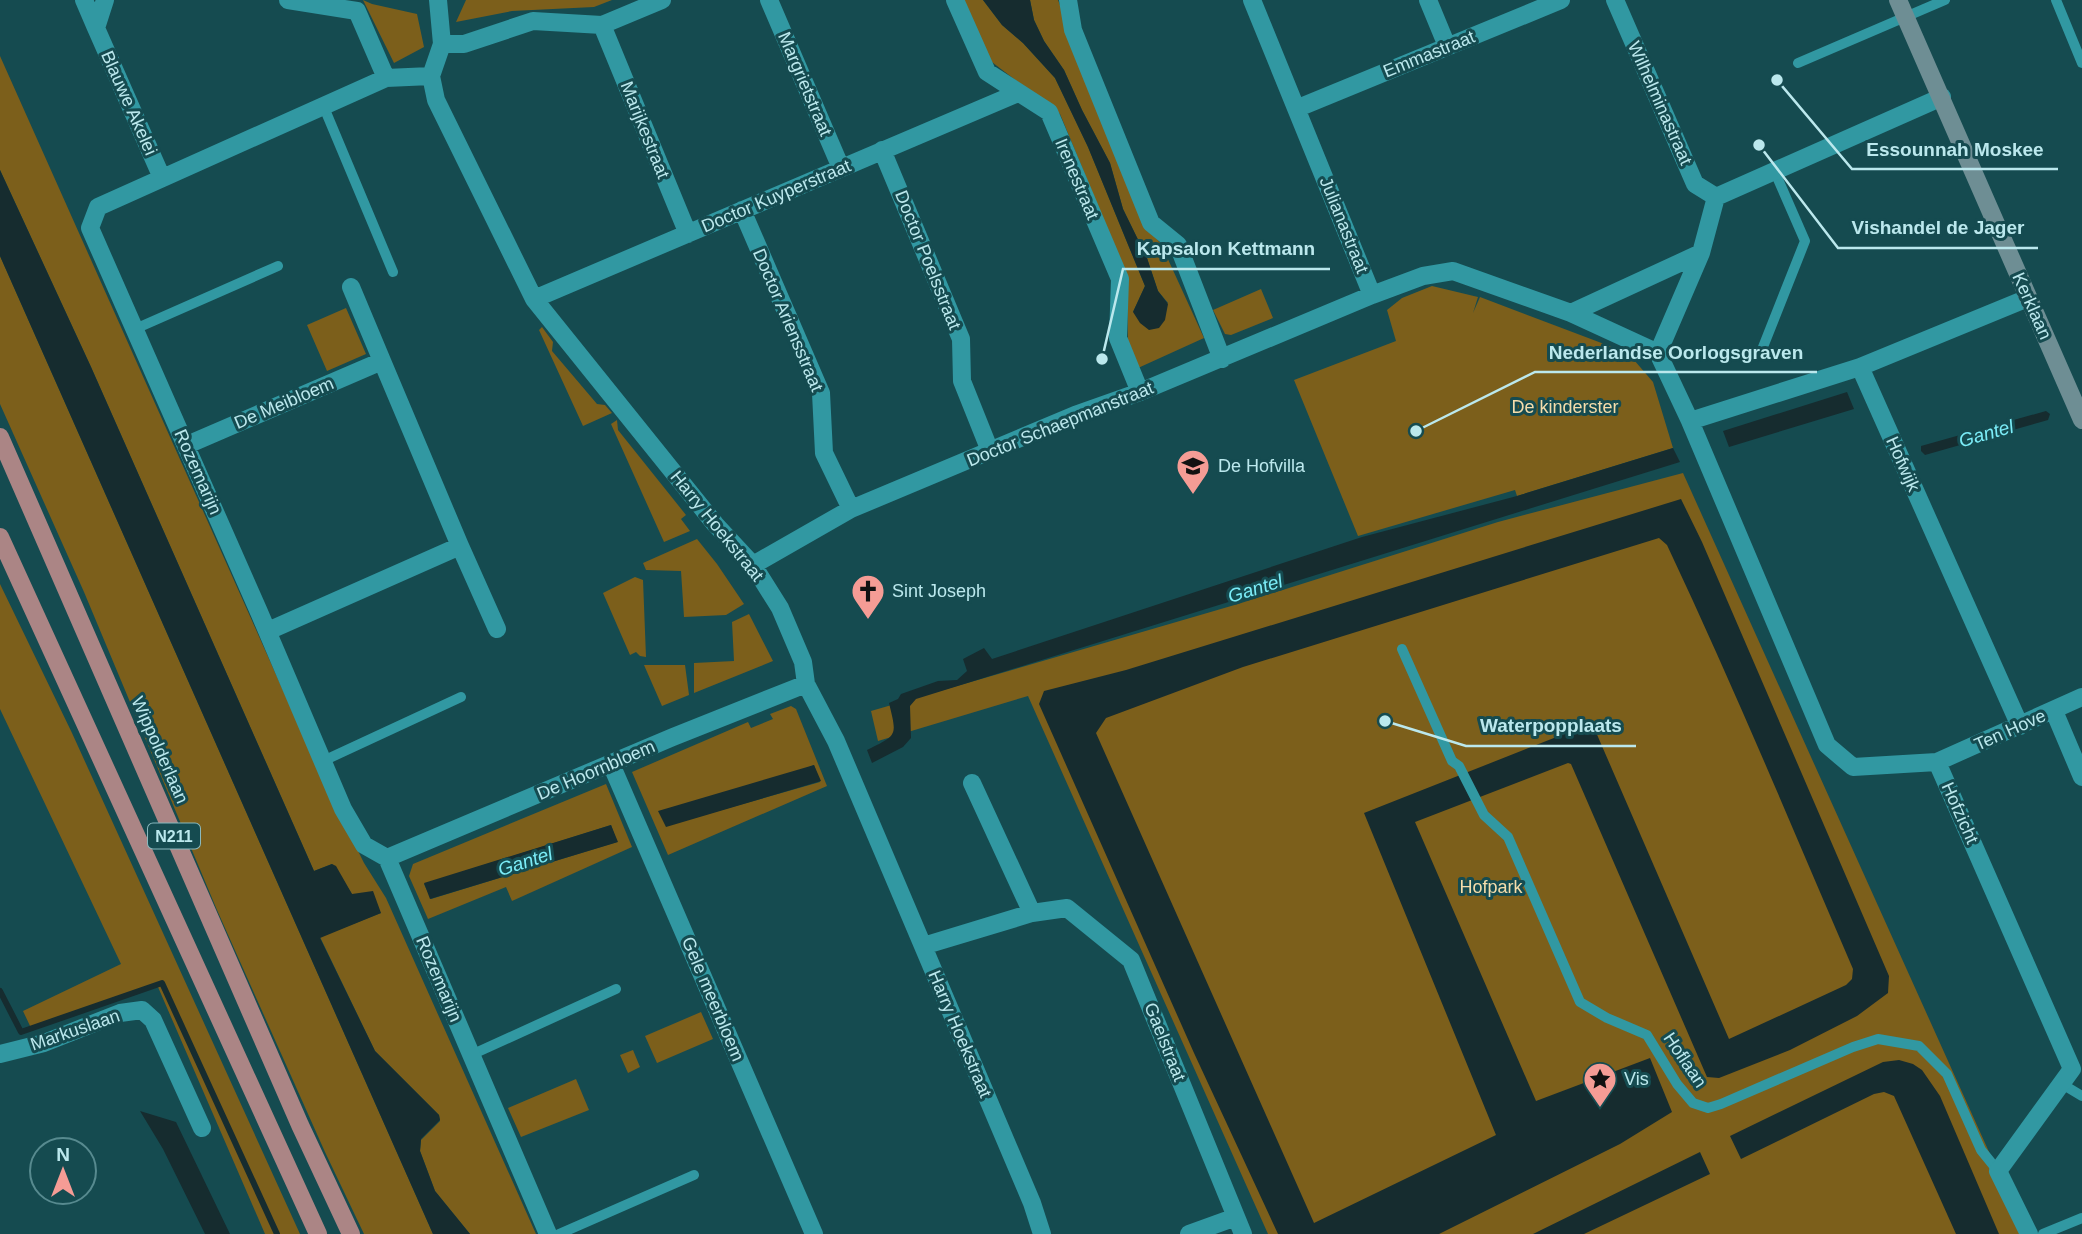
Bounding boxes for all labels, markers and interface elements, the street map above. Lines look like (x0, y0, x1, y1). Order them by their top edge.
street label: Emmastraat (1380, 27, 1478, 81)
street label: Margrietstraat (774, 29, 836, 139)
street label: Wilhelminastraat (1624, 38, 1696, 168)
street label: Blauwe Akelei (97, 48, 161, 158)
street label: Marijkestraat (616, 78, 674, 182)
callout: Essounnah Moskee (1852, 129, 2058, 169)
street label: Irenestraat (1051, 135, 1103, 223)
text: Essounnah Moskee (1866, 139, 2044, 160)
street label: Doctor Kuyperstraat (698, 156, 854, 236)
street label: Julianastraat (1316, 174, 1372, 276)
street label: Doctor Poelsstraat (891, 188, 965, 332)
callout: Vishandel de Jager (1838, 208, 2038, 248)
text: Vishandel de Jager (1852, 217, 2025, 238)
callout: Kapsalon Kettmann (1123, 229, 1330, 269)
text: Kapsalon Kettmann (1137, 238, 1315, 259)
street label: Doctor Ariensstraat (749, 246, 827, 394)
street label: Kerklaan (2008, 269, 2056, 343)
callout: Nederlandse Oorlogsgraven (1535, 332, 1817, 372)
text: Nederlandse Oorlogsgraven (1549, 342, 1803, 363)
street label: De Meibloem (231, 373, 337, 433)
street label: Doctor Schaepmanstraat (964, 377, 1156, 471)
park label: De kinderster (1511, 397, 1619, 417)
water label: Gantel (1956, 415, 2017, 451)
street label: Rozemarijn (170, 426, 226, 518)
street label: Hofwijk (1882, 433, 1924, 495)
school or university icon: De Hofvilla (1174, 447, 1212, 496)
place label: De Hofvilla (1218, 456, 1306, 476)
street label: Harry Hoekstraat (666, 467, 768, 585)
water label: Gantel (1225, 570, 1286, 607)
church icon: Sint Joseph (849, 572, 887, 621)
place label: Sint Joseph (892, 581, 986, 601)
street label: Wippolderlaan (127, 693, 193, 807)
street label: Ten Hove (1971, 705, 2049, 755)
callout: Waterpopplaats (1466, 706, 1636, 746)
text: Waterpopplaats (1480, 715, 1622, 736)
street label: De Hoornbloem (534, 736, 658, 804)
street label: Hofzicht (1938, 779, 1982, 847)
road number: N211 (148, 824, 200, 848)
water label: Gantel (495, 843, 556, 880)
park label: Hofpark (1459, 877, 1524, 897)
street label: Rozemarijn (412, 933, 466, 1025)
street label: Gele meerbloem (678, 934, 748, 1064)
street label: Harry Hoekstraat (924, 967, 996, 1101)
street label: Gaelstraat (1140, 1000, 1190, 1084)
street label: Markuslaan (28, 1005, 122, 1055)
street label: Hoflaan (1659, 1029, 1711, 1091)
place icon: Vis (1581, 1060, 1619, 1109)
place label: Vis (1624, 1069, 1649, 1089)
north arrow (28, 1136, 98, 1206)
text: N (56, 1144, 70, 1165)

